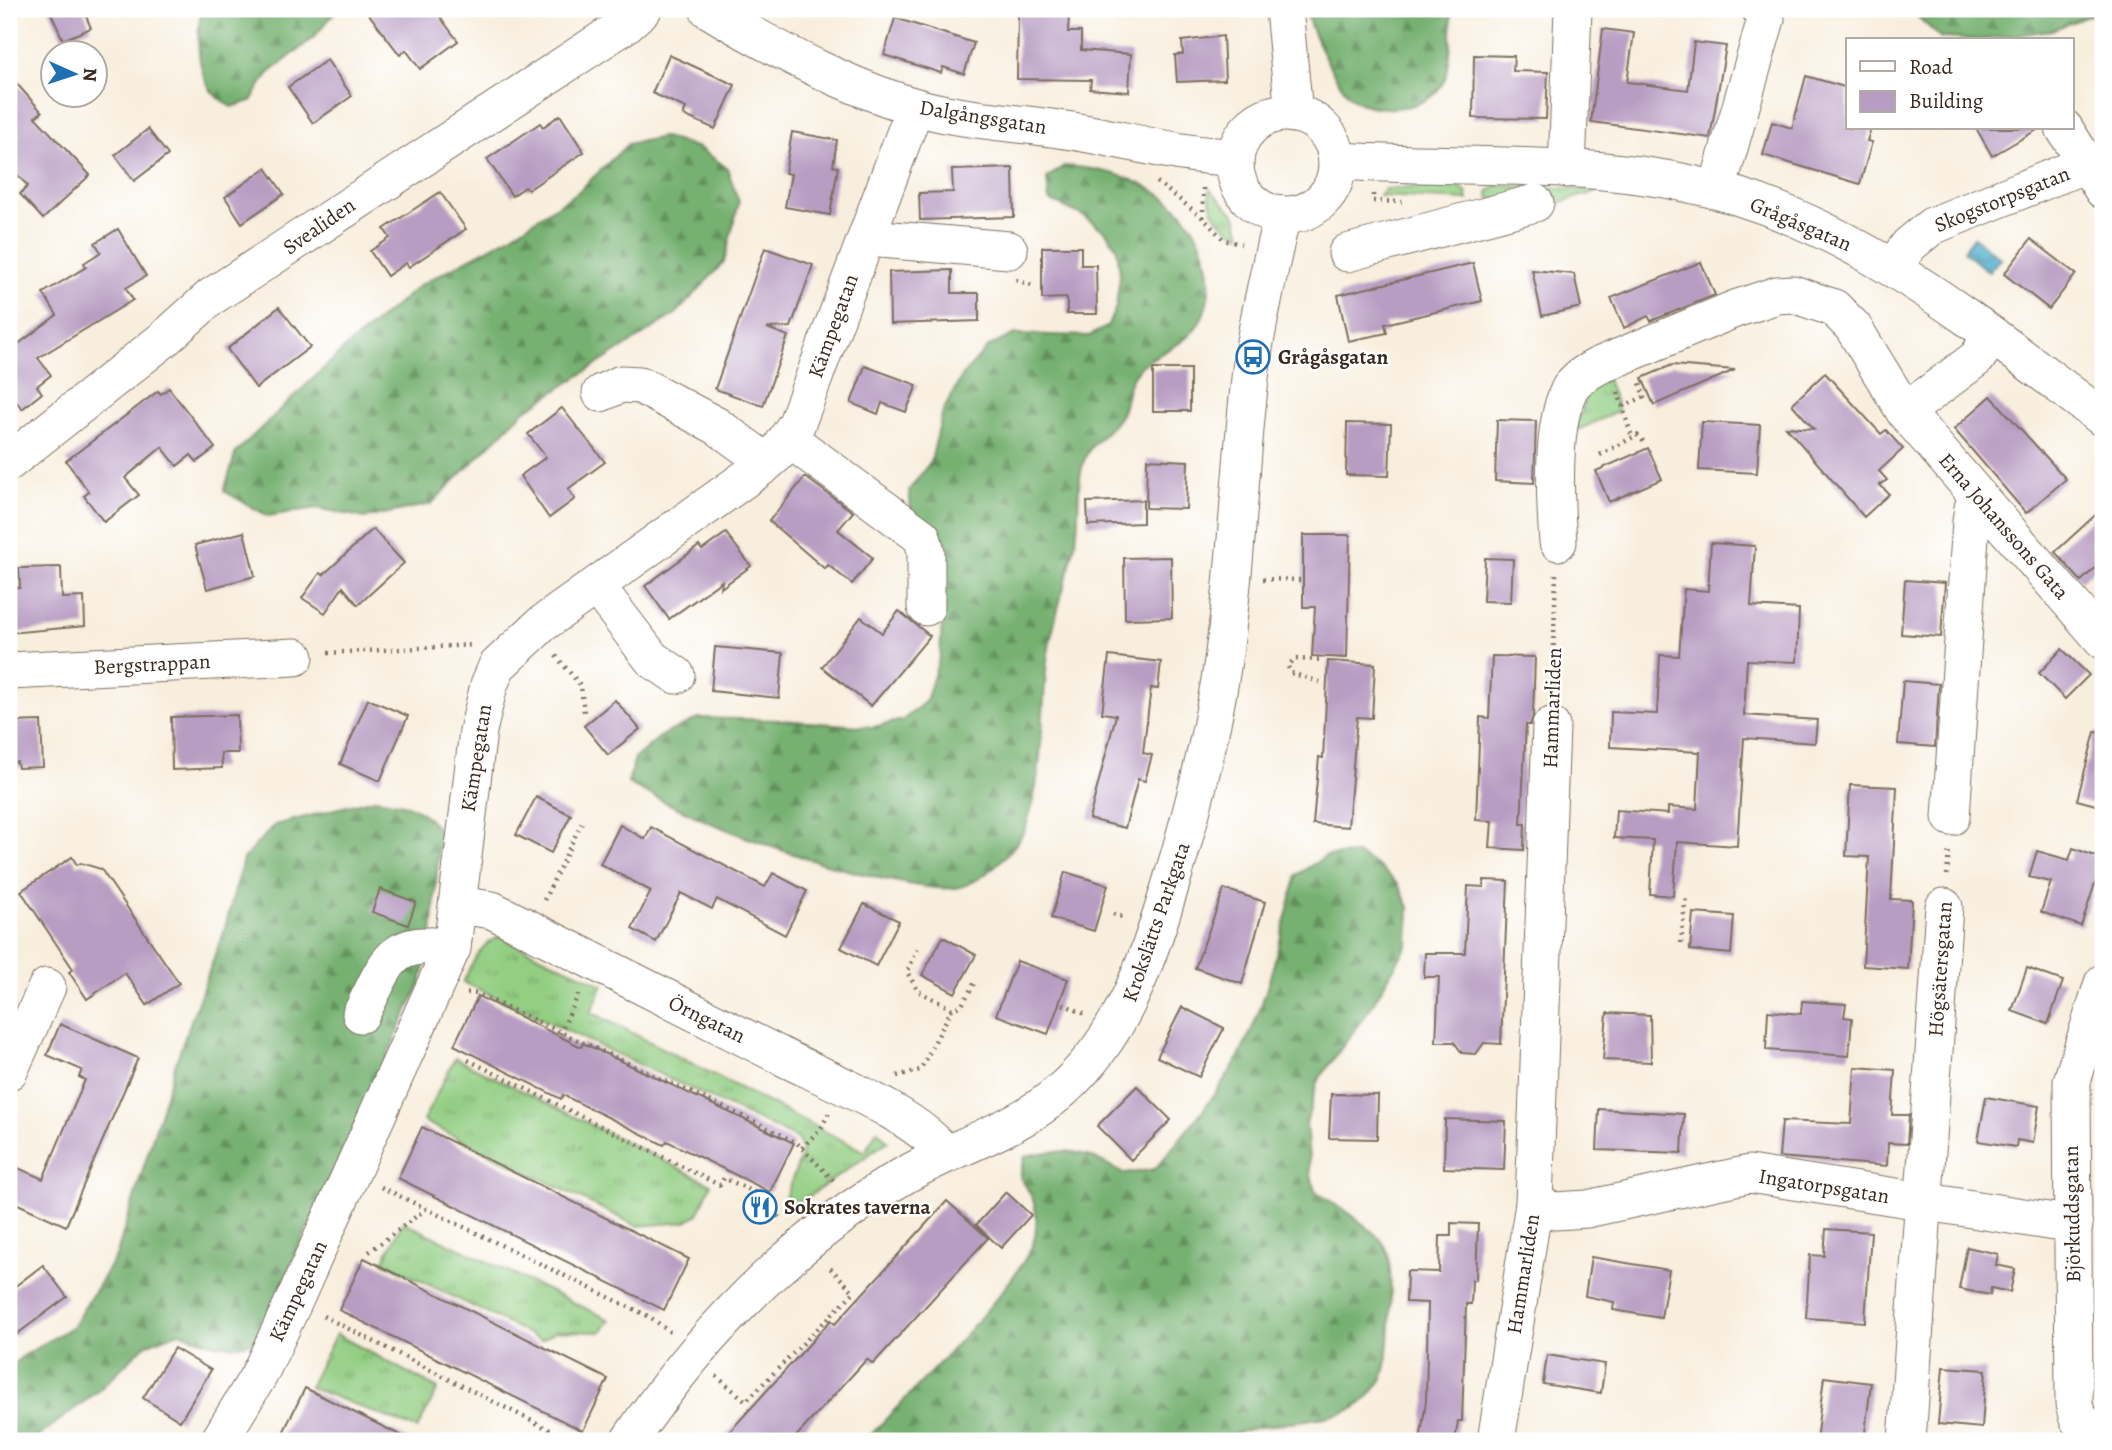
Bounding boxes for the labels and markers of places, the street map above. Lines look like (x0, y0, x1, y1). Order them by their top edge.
bus stop icon: Grågåsgatan (1234, 338, 1272, 376)
place label: Grågåsgatan (1278, 343, 1389, 371)
restaurant icon: Sokrates taverna (741, 1188, 779, 1226)
place label: Sokrates taverna (784, 1193, 932, 1221)

